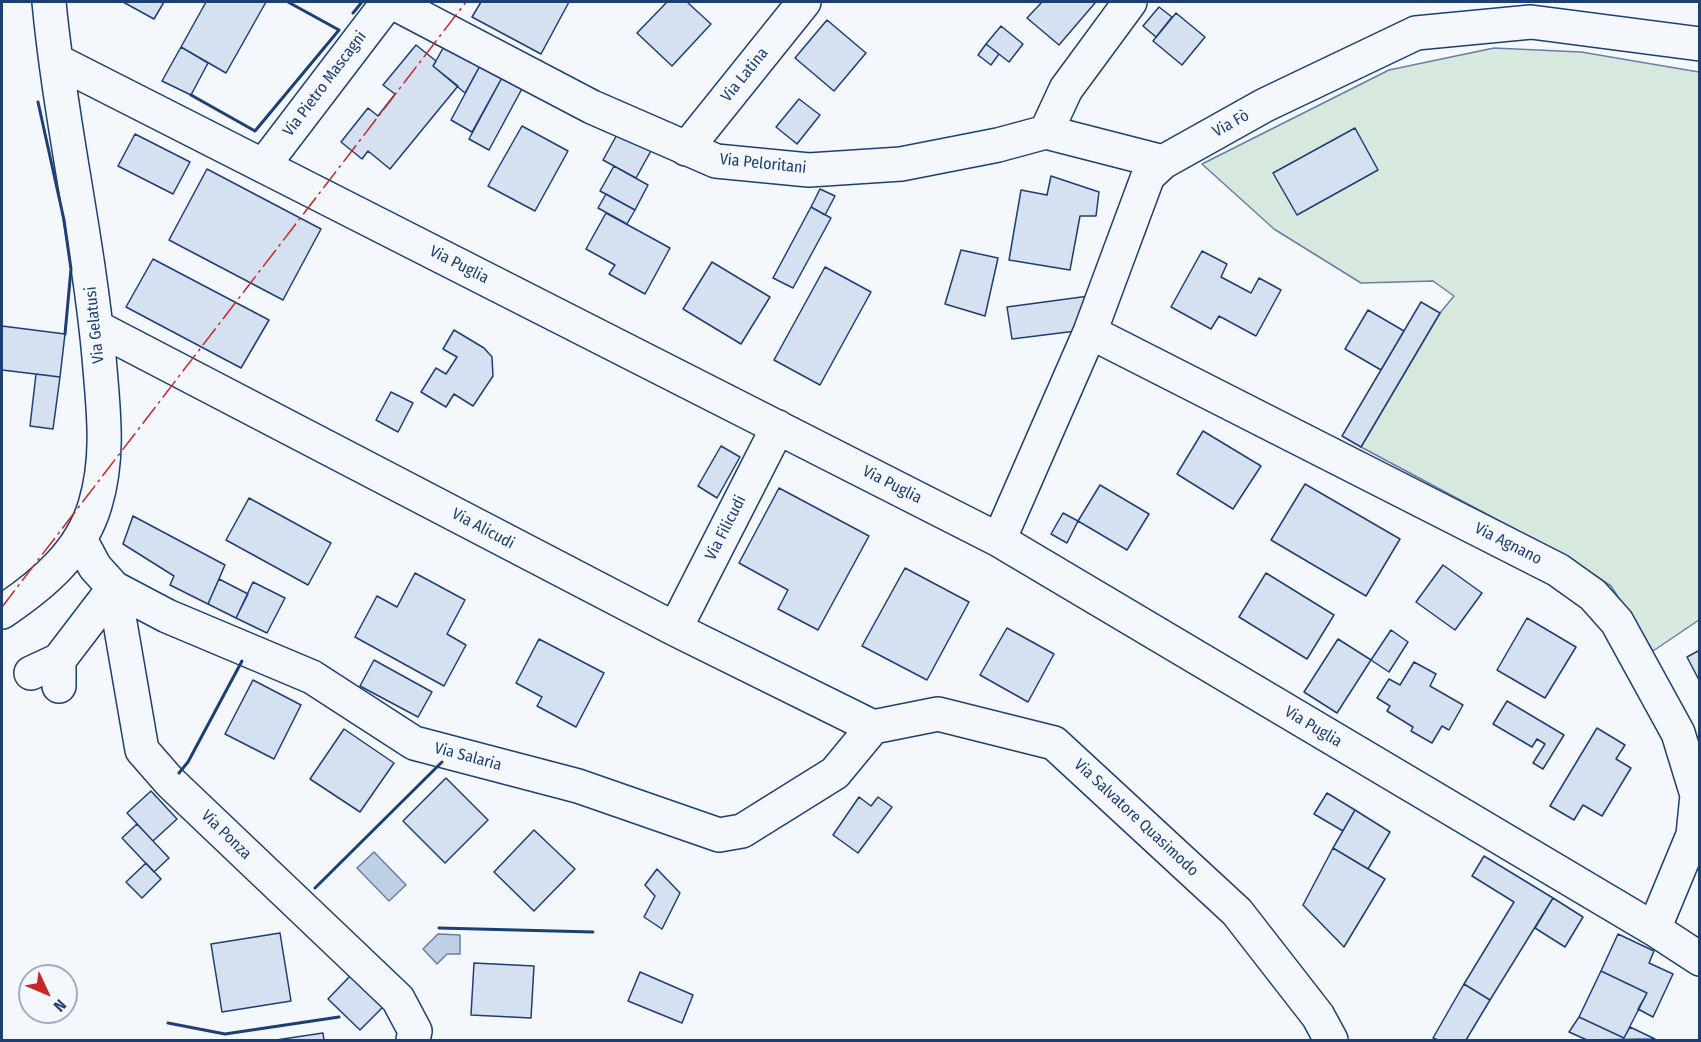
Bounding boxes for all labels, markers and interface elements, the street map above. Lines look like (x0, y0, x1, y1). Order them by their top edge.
street label: Via Pietro Mascagni (279, 28, 371, 140)
street label: Via Latina (717, 44, 773, 106)
street label: Via Fò (1209, 106, 1253, 142)
street label: Via Peloritani (719, 150, 807, 178)
street label: Via Puglia (426, 242, 492, 288)
street label: Via Gelatusi (81, 286, 109, 364)
street label: Via Puglia (859, 462, 925, 508)
street label: Via Filicudi (701, 492, 751, 564)
street label: Via Alicudi (448, 505, 518, 553)
street label: Via Agnano (1471, 519, 1545, 569)
street label: Via Puglia (1281, 702, 1345, 752)
street label: Via Salaria (432, 739, 504, 775)
street label: Via Salvatore Quasimodo (1070, 755, 1202, 881)
street label: Via Ponza (197, 806, 255, 864)
north arrow (18, 964, 78, 1024)
text: N (50, 995, 70, 1016)

